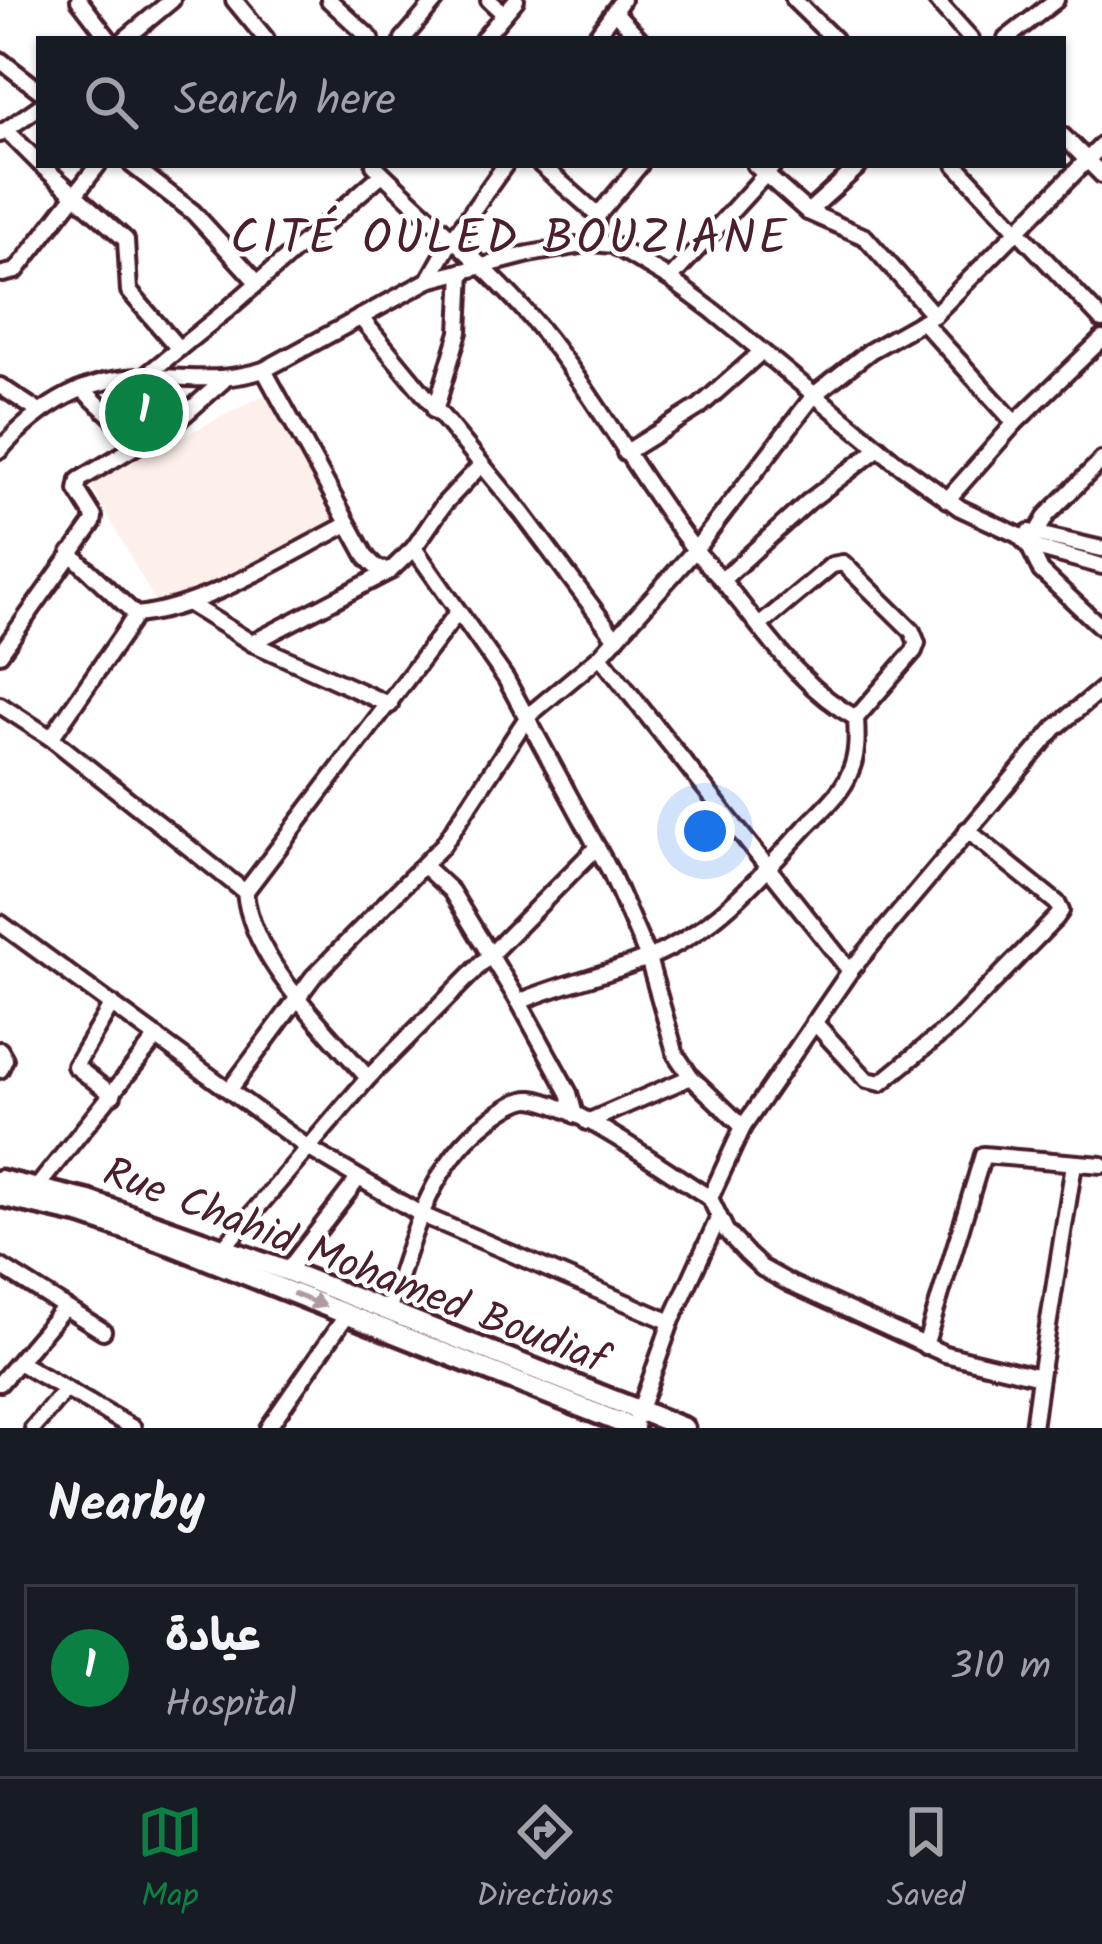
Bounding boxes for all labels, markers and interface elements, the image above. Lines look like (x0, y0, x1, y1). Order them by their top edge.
search box (36, 36, 1066, 168)
text: Search here (174, 66, 396, 138)
icon: search (78, 69, 144, 135)
district label: CITÉ OULED BOUZIANE (230, 202, 790, 278)
pin: 1 (105, 368, 183, 458)
your location (675, 801, 735, 861)
street label: Rue Chahid Mohamed Boudiaf (93, 1140, 620, 1396)
one-way arrow (292, 1291, 328, 1310)
text: Nearby (48, 1466, 205, 1547)
text: عيادة (165, 1602, 260, 1674)
text: 1 (84, 1637, 96, 1699)
text: 310 m (950, 1637, 1051, 1699)
text: Hospital (165, 1675, 296, 1737)
tab: Map (137, 1799, 203, 1924)
tab: Directions (476, 1799, 613, 1924)
tab: Saved (887, 1799, 965, 1924)

